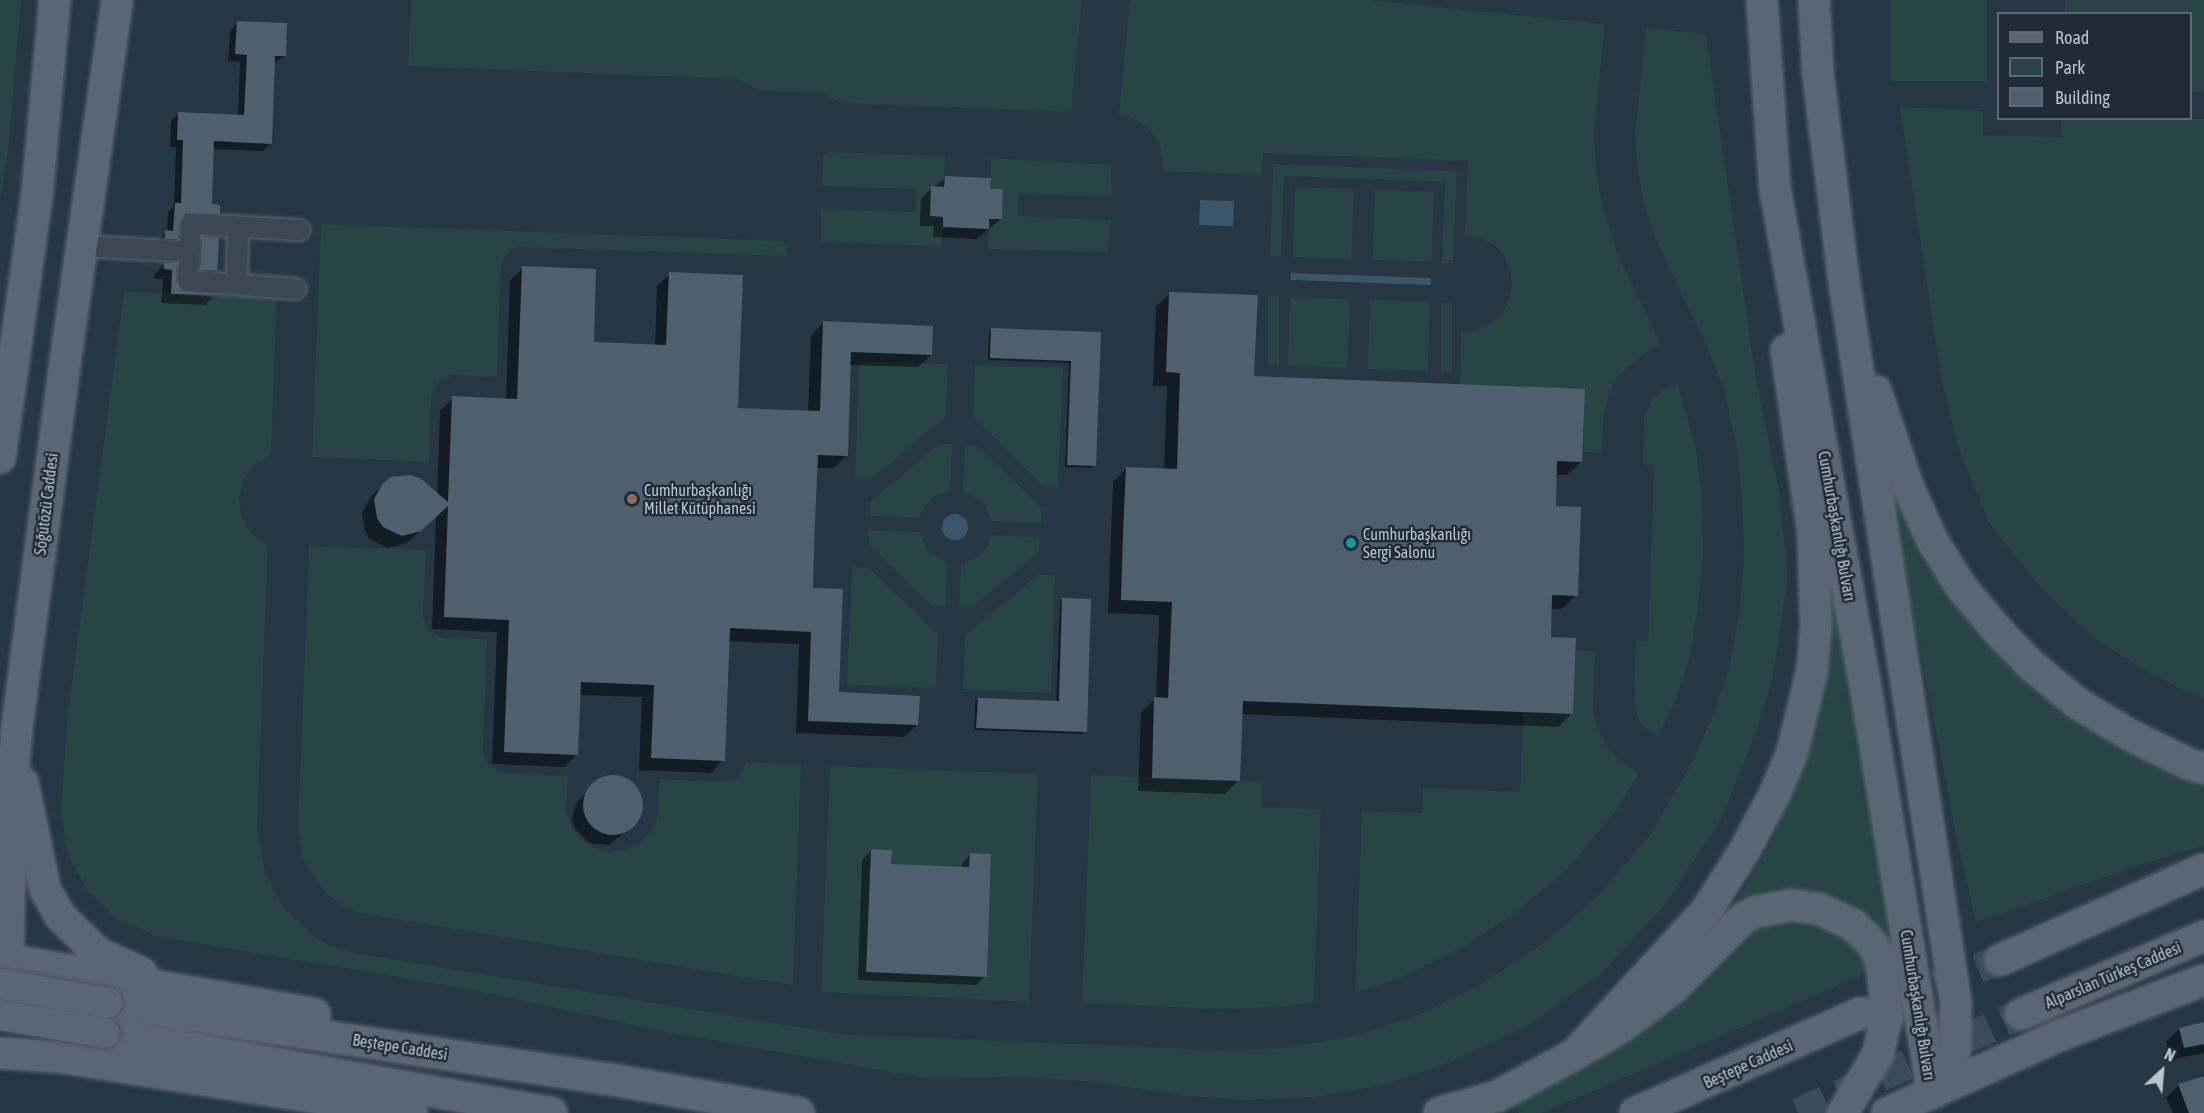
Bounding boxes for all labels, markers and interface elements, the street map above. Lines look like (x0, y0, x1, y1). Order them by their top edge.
legend (1997, 12, 2192, 120)
text: Road (2055, 27, 2089, 48)
text: Park (2055, 57, 2085, 78)
text: Building (2055, 87, 2110, 108)
street label: Cumhurbaşkanlığı Bulvarı (1814, 450, 1860, 602)
street label: Söğütözü Caddesi (30, 452, 62, 556)
place label: Cumhurbaşkanlığı Millet Kütüphanesi (644, 480, 756, 518)
marker: Cumhurbaşkanlığı Millet Kütüphanesi (625, 492, 639, 506)
place label: Cumhurbaşkanlığı Sergi Salonu (1363, 524, 1471, 562)
marker: Cumhurbaşkanlığı Sergi Salonu (1344, 536, 1358, 550)
street label: Cumhurbaşkanlığı Bulvarı (1897, 928, 1939, 1082)
street label: Alparslan Türkeş Caddesi (2042, 938, 2184, 1012)
street label: Beştepe Caddesi (351, 1030, 449, 1064)
street label: Beştepe Caddesi (1700, 1036, 1796, 1092)
north arrow (2132, 1041, 2192, 1101)
text: N (2162, 1045, 2178, 1065)

